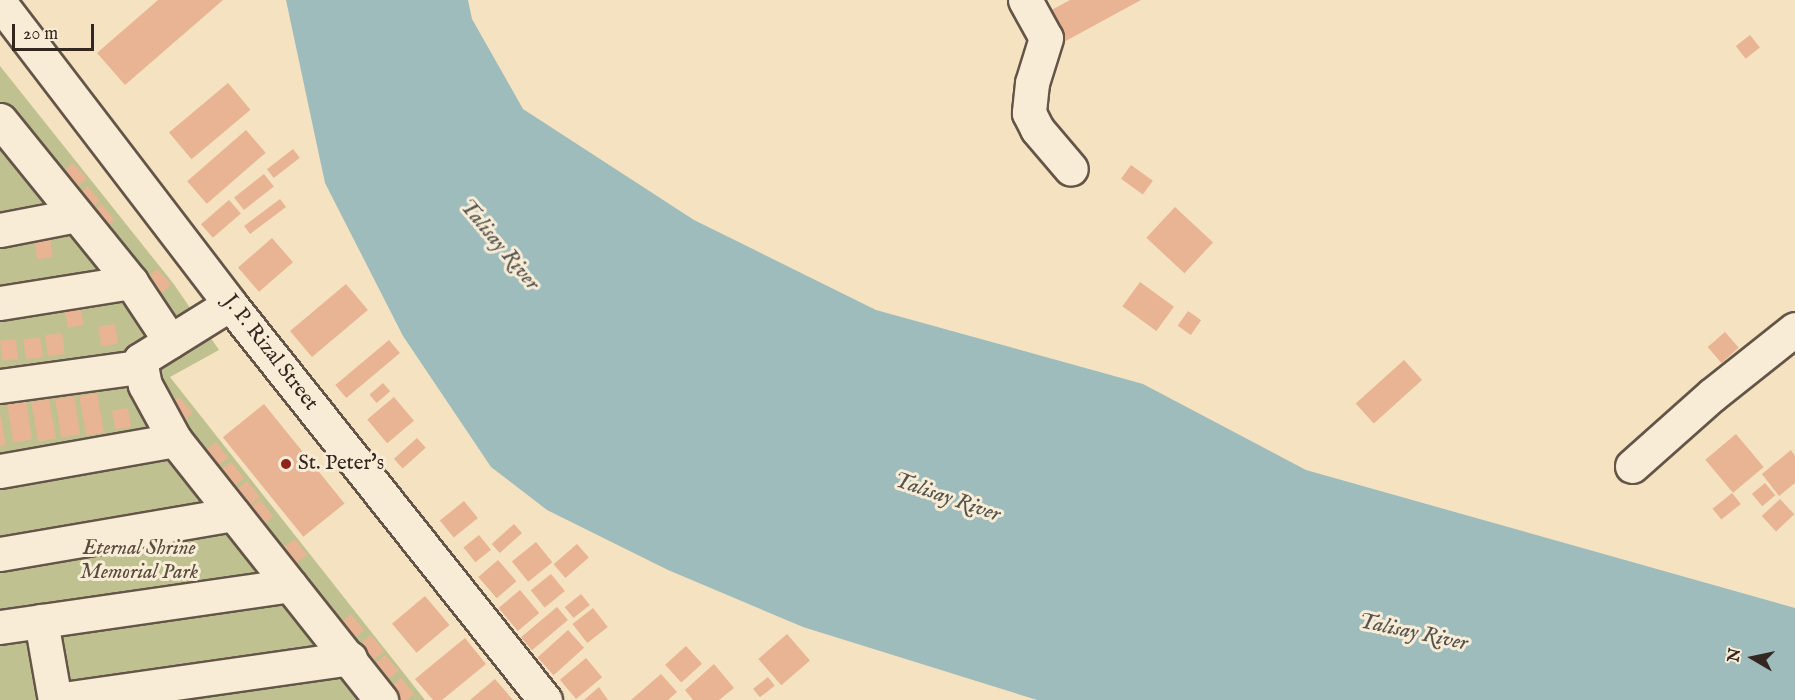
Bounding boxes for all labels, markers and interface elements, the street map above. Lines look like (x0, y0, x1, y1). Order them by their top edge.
scale bar (15, 12, 98, 50)
text: 20 m (23, 23, 58, 46)
water label: Talisay River (453, 194, 545, 296)
street label: J. P. Rizal Street (217, 290, 323, 416)
place label: St. Peter's (298, 451, 384, 477)
marker: St. Peter's (279, 457, 293, 471)
water label: Talisay River (890, 467, 1004, 529)
park label: Eternal Shrine Memorial Park (80, 536, 198, 586)
water label: Talisay River (1356, 609, 1470, 657)
north arrow (1723, 628, 1783, 688)
text: N (1724, 647, 1746, 664)

